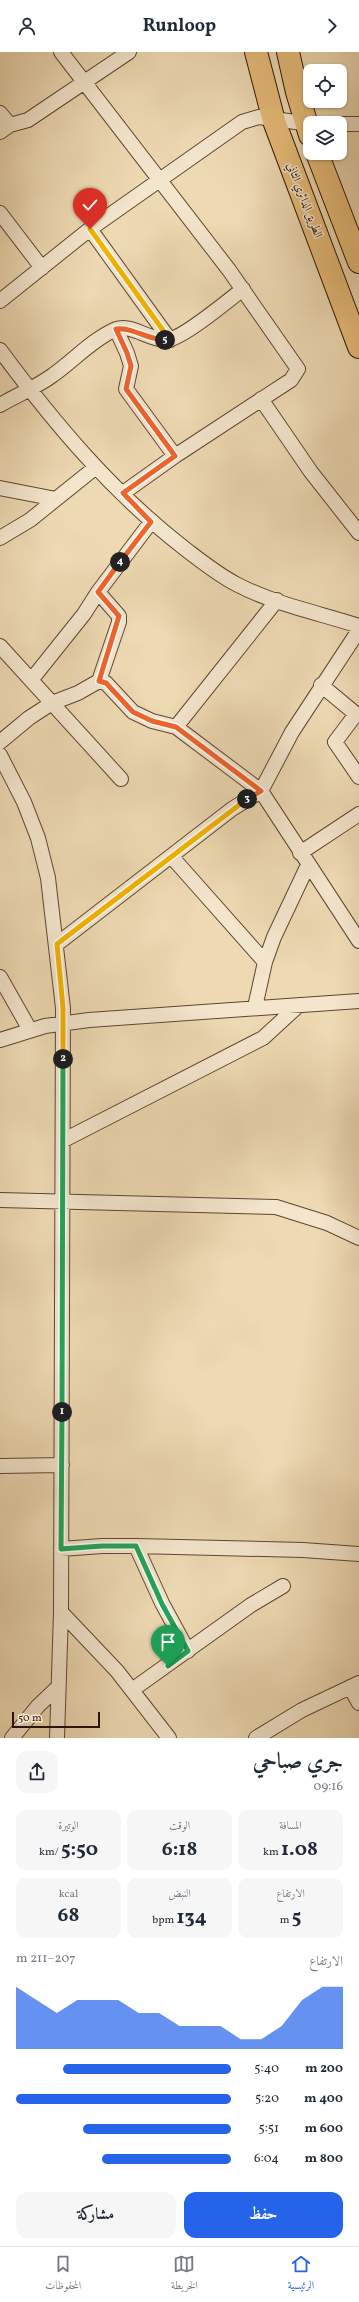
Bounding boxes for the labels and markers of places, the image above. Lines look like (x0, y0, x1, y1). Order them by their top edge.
pin (73, 188, 107, 229)
pin: 5 (155, 330, 175, 350)
pin: 4 (110, 552, 130, 572)
pin: 3 (237, 789, 257, 809)
pin: 2 (53, 1049, 73, 1069)
pin: 1 (52, 1402, 72, 1422)
pin (151, 1625, 185, 1666)

